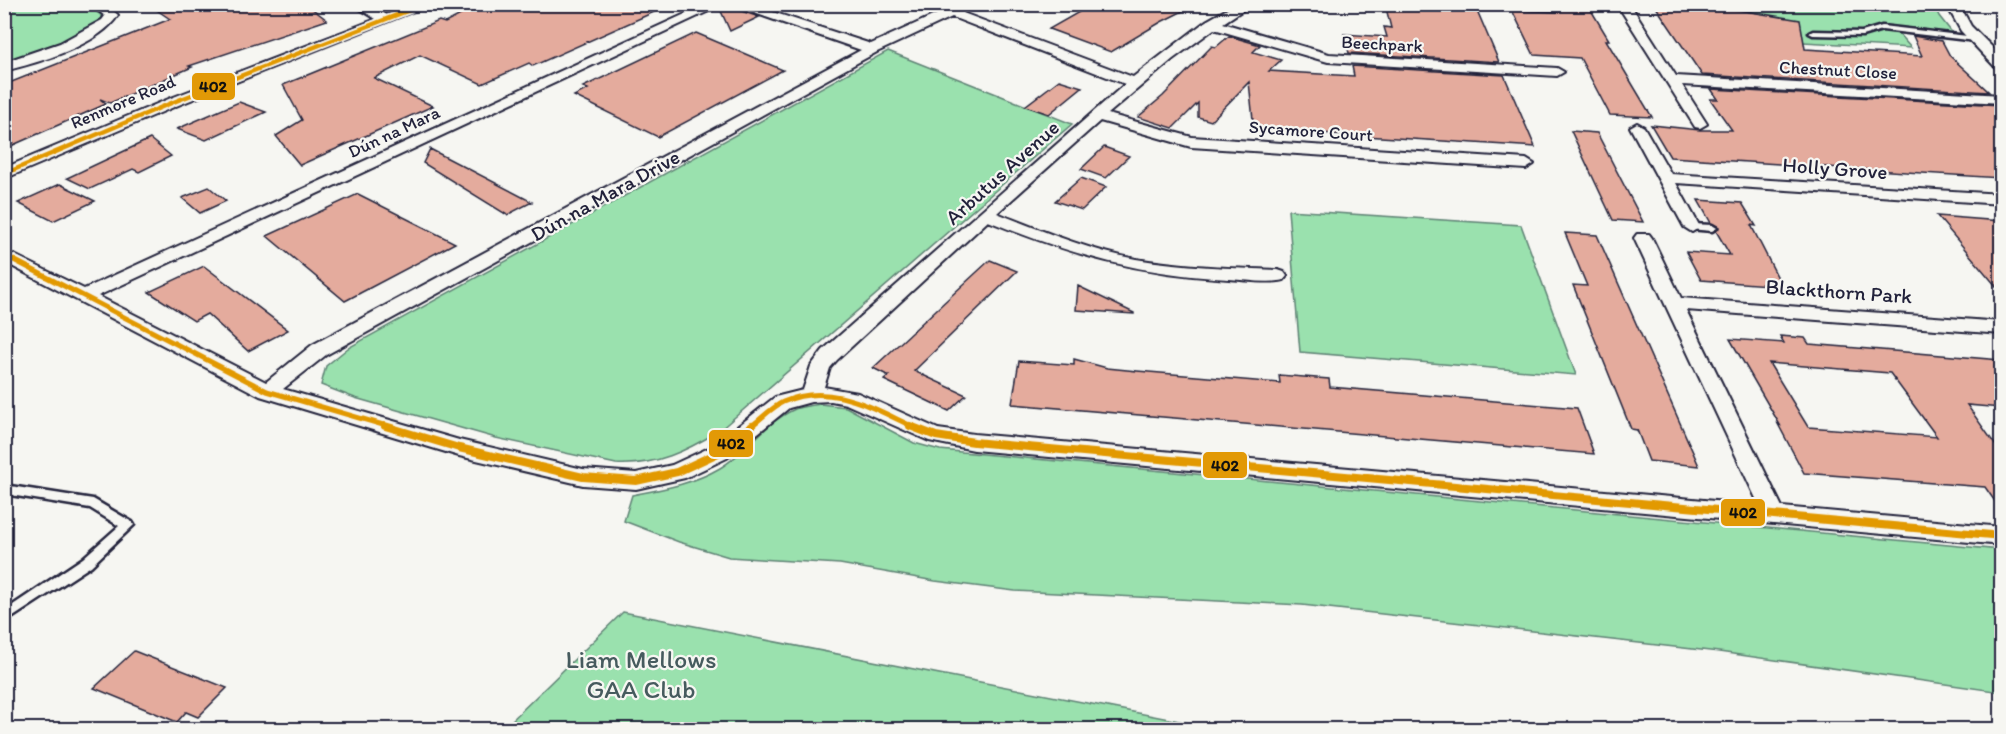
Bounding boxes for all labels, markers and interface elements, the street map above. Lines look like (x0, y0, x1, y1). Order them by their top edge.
street label: Beechpark (1341, 31, 1423, 57)
street label: Chestnut Close (1779, 56, 1897, 84)
street label: Renmore Road (67, 70, 179, 134)
line badge: 402 (191, 72, 236, 101)
text: 402 (199, 77, 228, 96)
street label: Dún na Mara (345, 101, 444, 163)
street label: Arbutus Avenue (940, 114, 1064, 230)
street label: Sycamore Court (1248, 116, 1374, 146)
street label: Dún na Mara Drive (526, 144, 684, 246)
street label: Holly Grove (1782, 152, 1888, 184)
street label: Blackthorn Park (1765, 273, 1913, 309)
line badge: 402 (708, 429, 754, 458)
text: 402 (717, 434, 746, 453)
line badge: 402 (1202, 451, 1248, 479)
text: 402 (1211, 456, 1240, 475)
line badge: 402 (1720, 498, 1766, 527)
text: 402 (1729, 503, 1758, 522)
park label: Liam Mellows GAA Club (565, 643, 717, 705)

